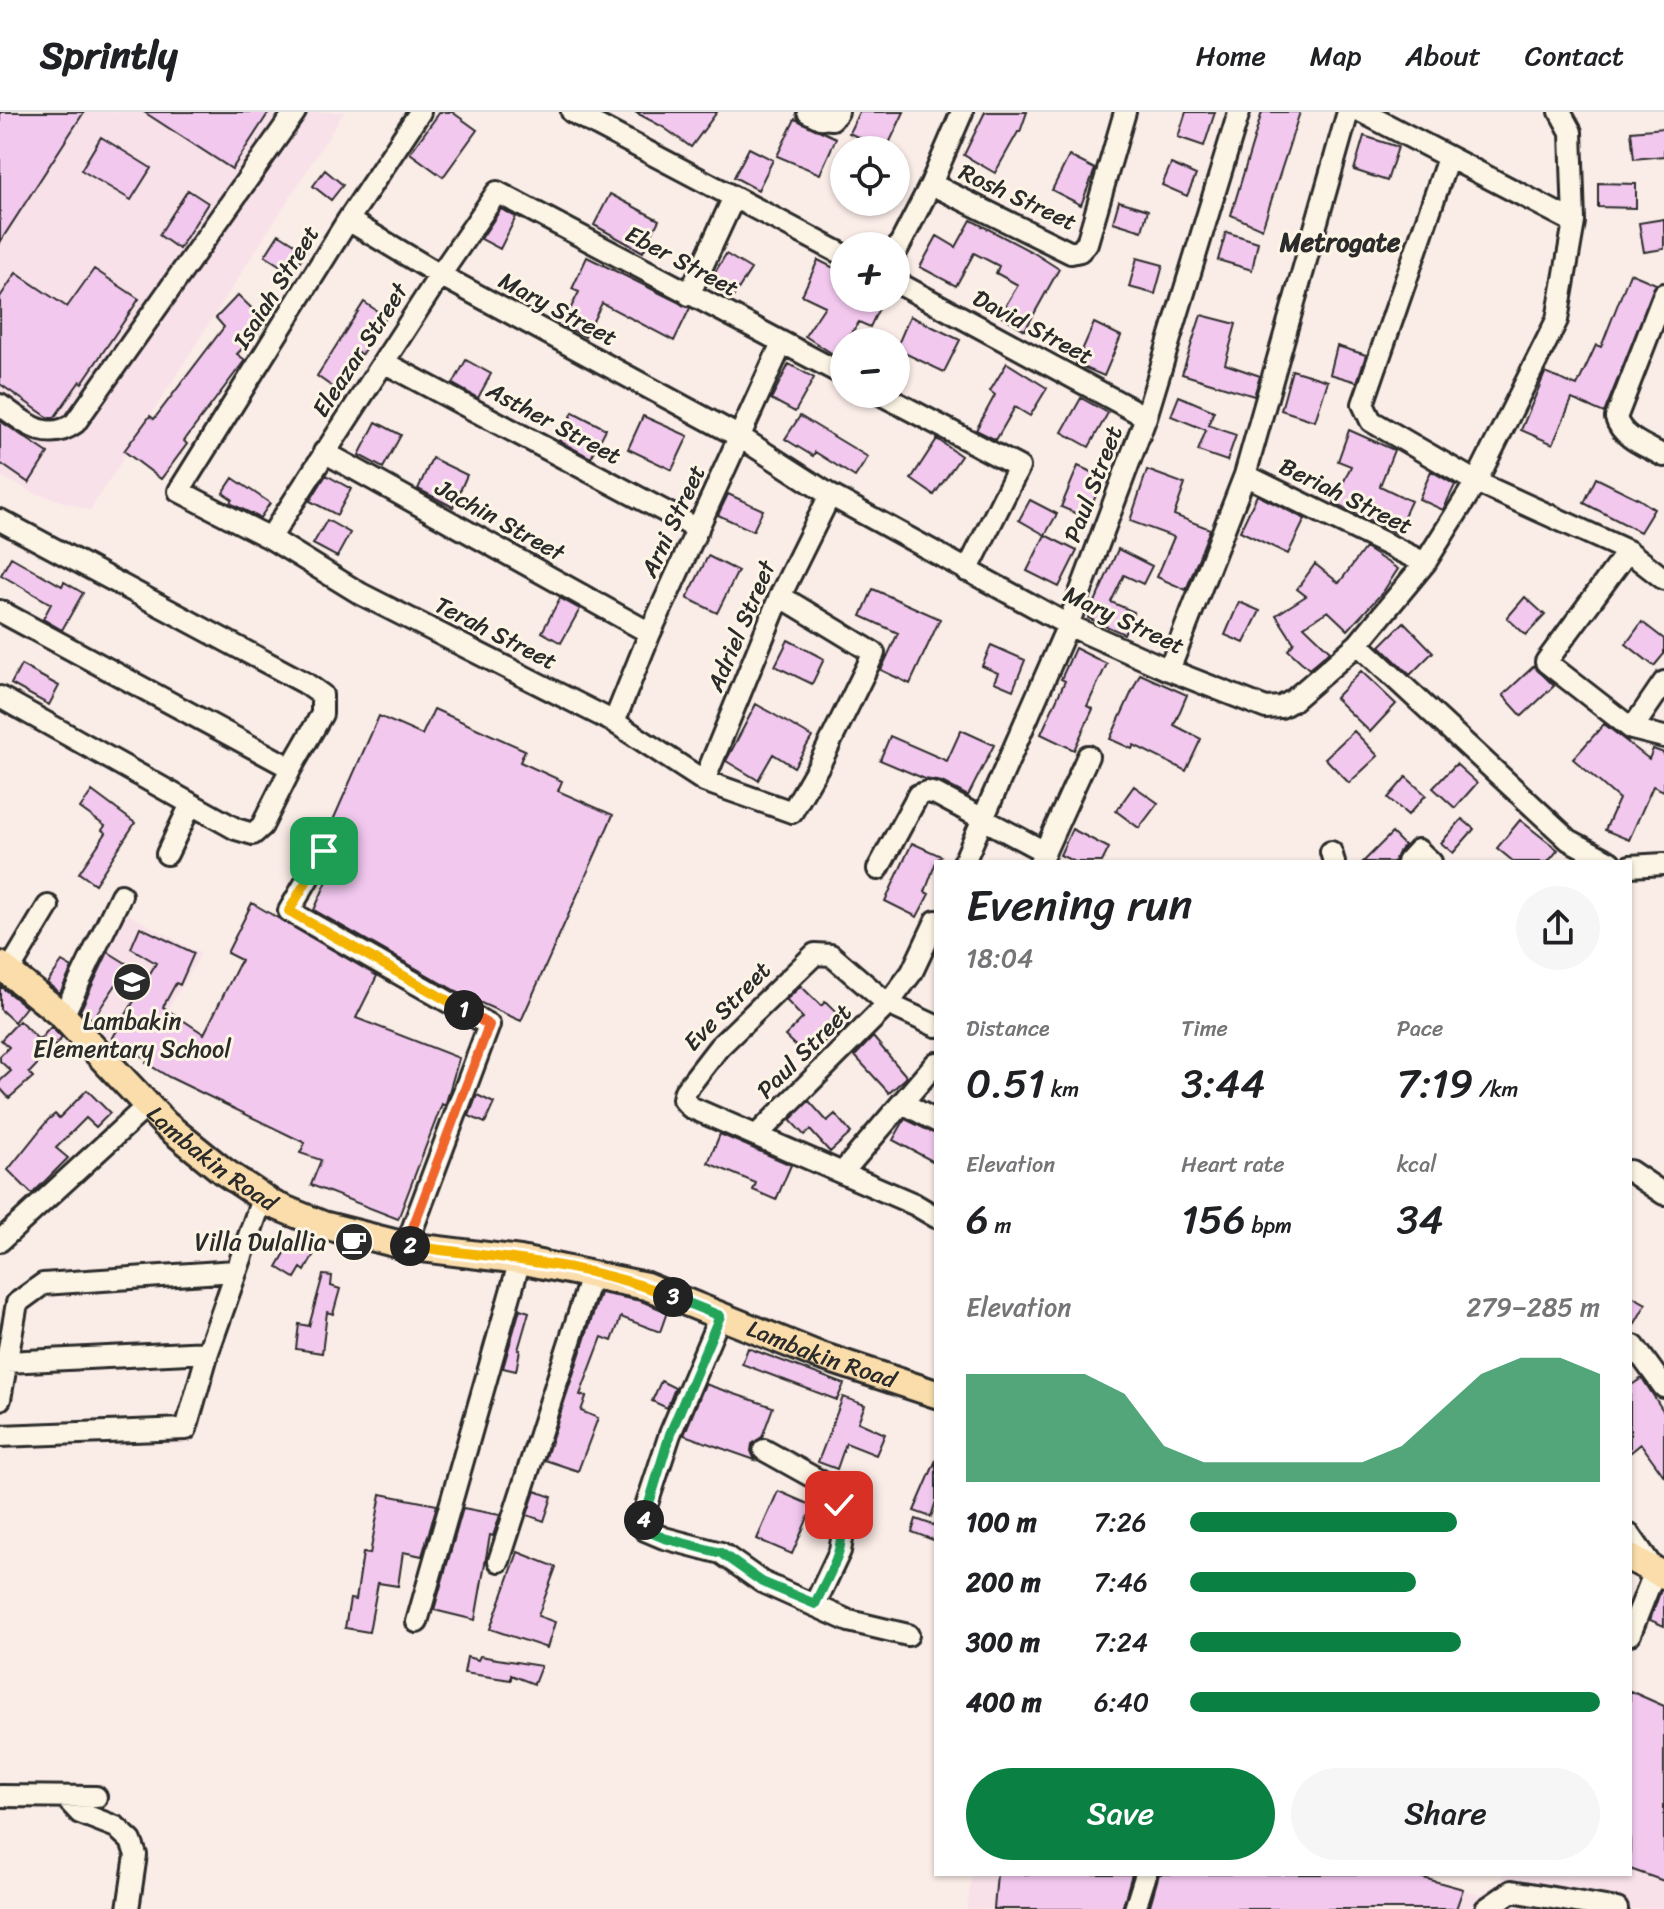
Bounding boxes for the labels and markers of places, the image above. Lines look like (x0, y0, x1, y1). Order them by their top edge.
pin (290, 817, 358, 885)
school or university icon: Lambakin Elementary School (111, 961, 153, 1003)
pin: 1 (444, 990, 484, 1030)
place label: Lambakin Elementary School (33, 1000, 232, 1070)
place label: Villa Dulallia (195, 1221, 326, 1263)
cafe icon: Villa Dulallia (333, 1221, 375, 1263)
pin: 2 (390, 1226, 430, 1266)
pin: 3 (653, 1277, 693, 1317)
pin (805, 1471, 873, 1539)
pin: 4 (624, 1500, 664, 1540)

